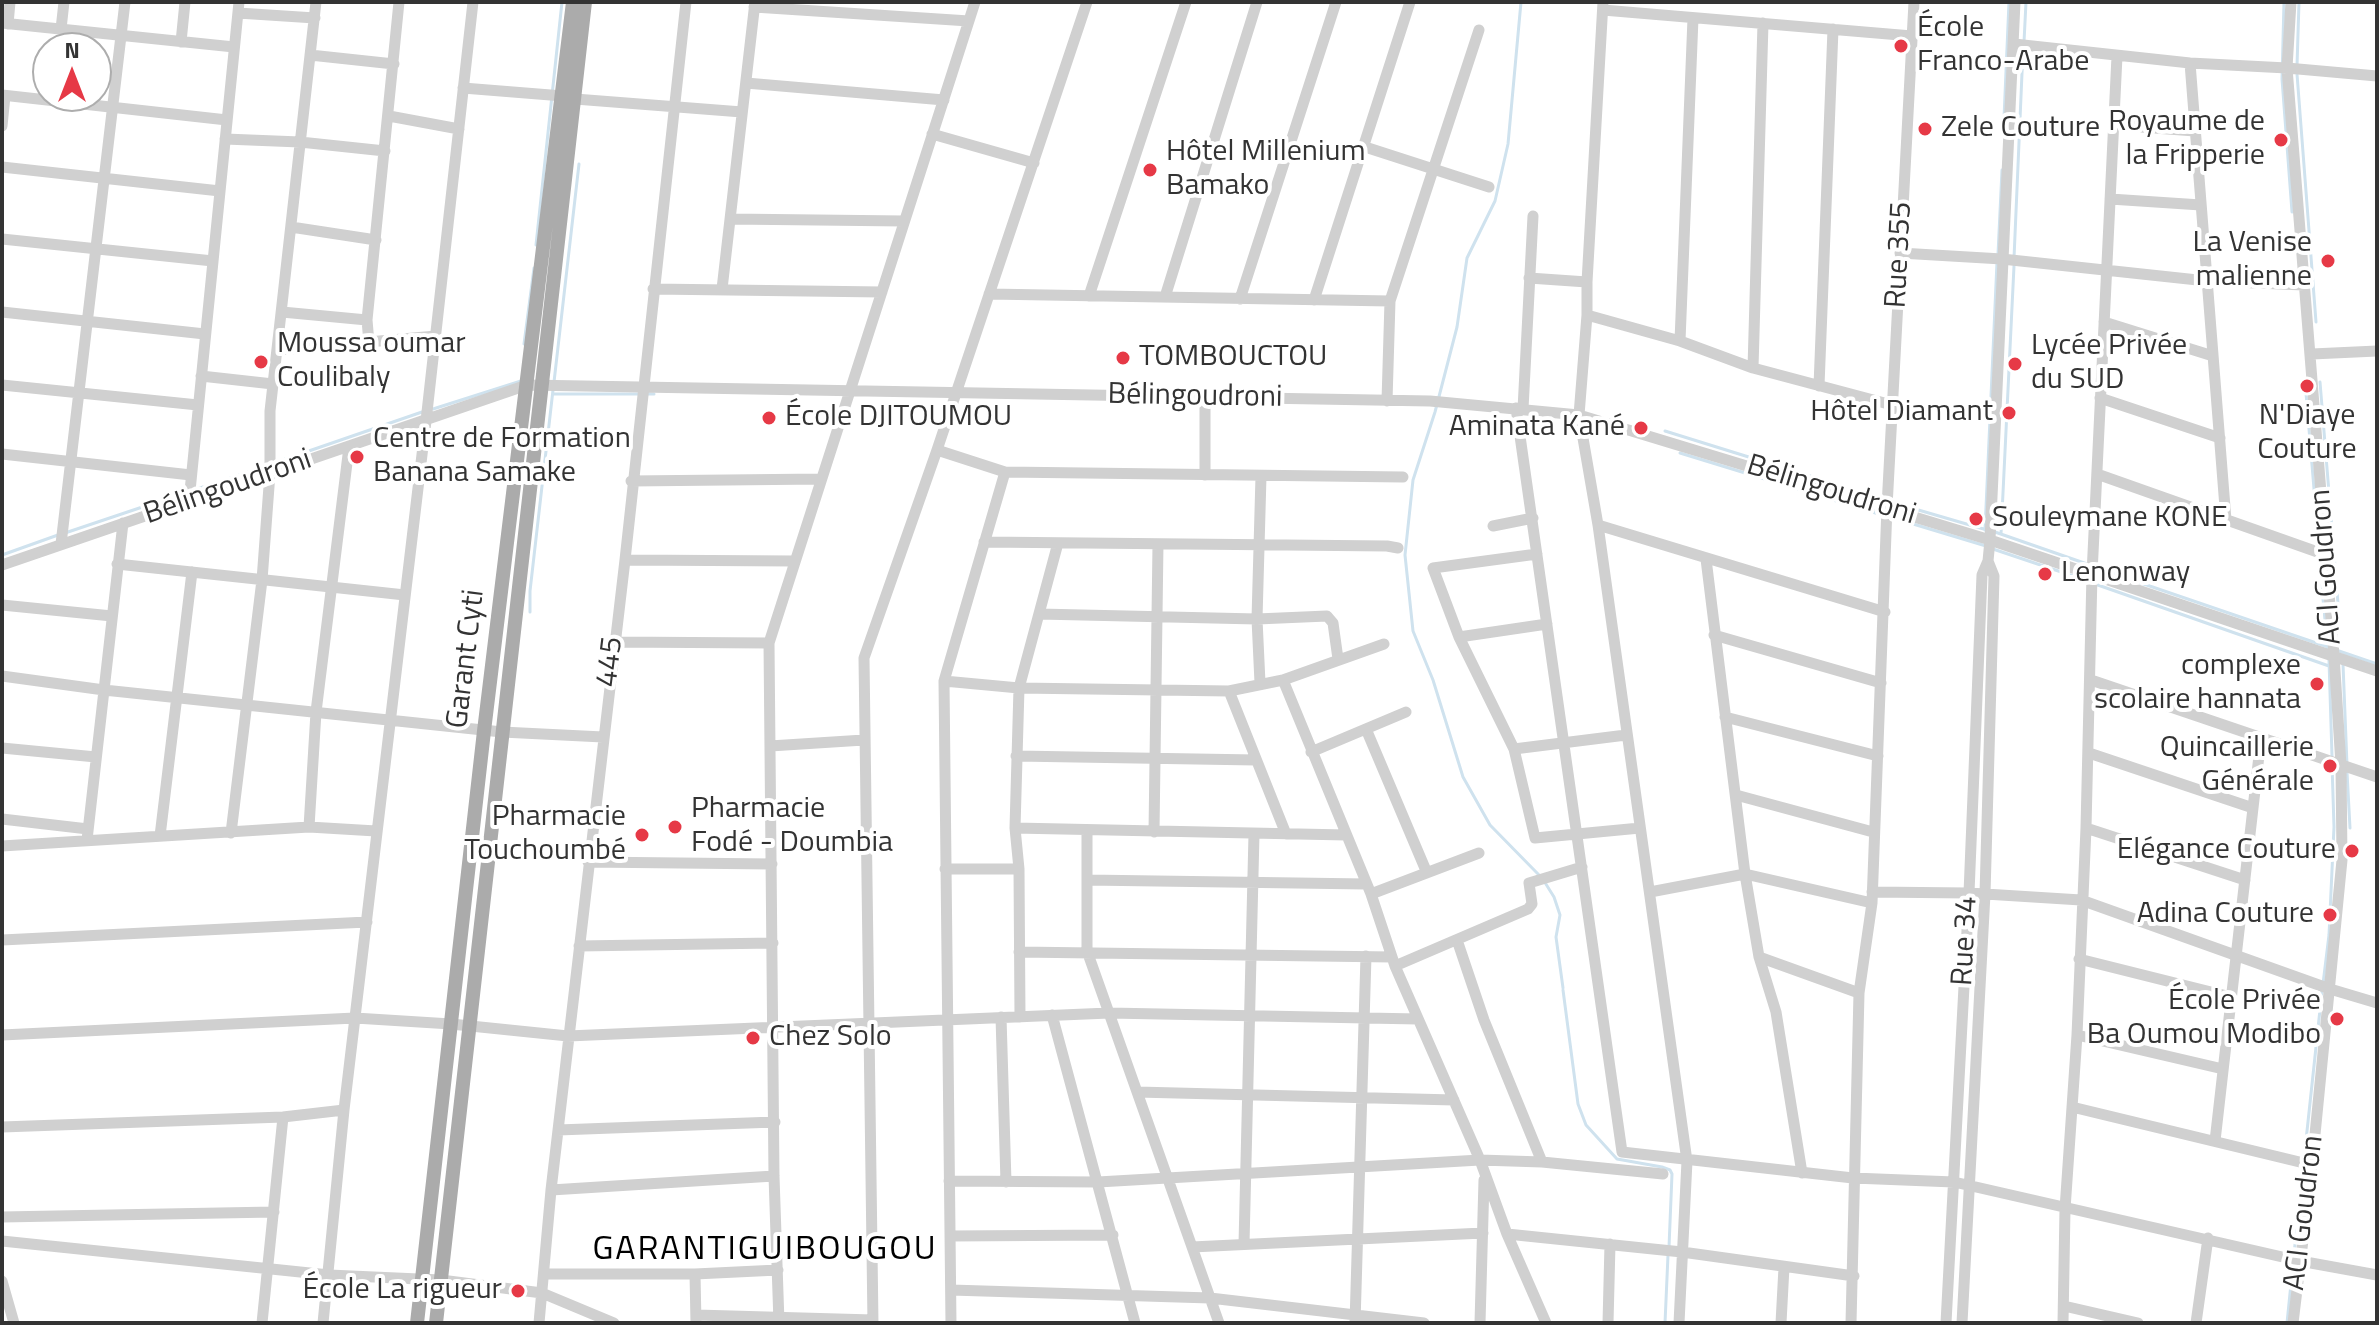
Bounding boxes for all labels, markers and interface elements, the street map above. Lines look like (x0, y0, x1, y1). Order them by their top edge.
place label: École Franco-Arabe (1917, 11, 2089, 82)
north arrow (32, 32, 112, 112)
text: N (64, 33, 80, 67)
marker: École Franco-Arabe (1892, 37, 1910, 55)
place label: Royaume de la Fripperie (2108, 105, 2265, 176)
place label: Zele Couture (1941, 111, 2100, 147)
marker: Zele Couture (1916, 120, 1934, 138)
marker: Royaume de la Fripperie (2272, 131, 2290, 149)
place label: Hôtel Millenium Bamako (1166, 135, 1365, 206)
marker: Hôtel Millenium Bamako (1141, 161, 1159, 179)
street label: Rue 355 (1879, 201, 1921, 309)
place label: La Venise malienne (2193, 226, 2312, 296)
marker: La Venise malienne (2319, 252, 2337, 270)
place label: Moussa oumar Coulibaly (277, 327, 466, 398)
place label: Lycée Privée du SUD (2031, 329, 2187, 400)
place label: TOMBOUCTOU (1139, 340, 1327, 376)
marker: TOMBOUCTOU (1114, 349, 1132, 367)
marker: Moussa oumar Coulibaly (252, 353, 270, 371)
marker: Lycée Privée du SUD (2006, 355, 2024, 373)
street label: Bélingoudroni (1107, 377, 1283, 417)
marker: N'Diaye Couture (2298, 377, 2316, 395)
place label: Hôtel Diamant (1810, 395, 1993, 431)
place label: N'Diaye Couture (2257, 399, 2357, 470)
place label: École DJITOUMOU (785, 400, 1012, 436)
marker: Hôtel Diamant (2000, 404, 2018, 422)
marker: École DJITOUMOU (760, 409, 778, 427)
place label: Aminata Kané (1449, 410, 1625, 446)
marker: Aminata Kané (1632, 419, 1650, 437)
place label: Centre de Formation Banana Samake (373, 422, 631, 492)
street label: Bélingoudroni (139, 443, 317, 533)
marker: Centre de Formation Banana Samake (348, 448, 366, 466)
street label: Bélingoudroni (1742, 448, 1920, 534)
street label: ACI Goudron (2304, 488, 2350, 646)
place label: Souleymane KONE (1992, 501, 2228, 537)
marker: Souleymane KONE (1967, 510, 1985, 528)
place label: Lenonway (2061, 556, 2190, 592)
marker: Lenonway (2036, 565, 2054, 583)
street label: Garant Cyti (441, 588, 493, 730)
street label: 445 (590, 635, 632, 689)
place label: complexe scolaire hannata (2094, 649, 2301, 720)
marker: complexe scolaire hannata (2308, 675, 2326, 693)
place label: Quincaillerie Générale (2160, 731, 2314, 802)
marker: Quincaillerie Générale (2321, 757, 2339, 775)
place label: Pharmacie Fodé - Doumbia (691, 792, 893, 862)
place label: Pharmacie Touchoumbé (464, 800, 626, 870)
marker: Pharmacie Fodé - Doumbia (666, 818, 684, 836)
marker: Pharmacie Touchoumbé (633, 826, 651, 844)
place label: Elégance Couture (2117, 833, 2336, 869)
marker: Elégance Couture (2343, 842, 2361, 860)
street label: Rue 34 (1946, 895, 1986, 987)
place label: Adina Couture (2137, 897, 2314, 933)
marker: Adina Couture (2321, 906, 2339, 924)
place label: École Privée Ba Oumou Modibo (2087, 984, 2321, 1054)
marker: École Privée Ba Oumou Modibo (2328, 1010, 2346, 1028)
place label: Chez Solo (769, 1020, 892, 1056)
marker: Chez Solo (744, 1029, 762, 1047)
street label: ACI Goudron (2278, 1133, 2332, 1293)
district label: GARANTIGUIBOUGOU (592, 1231, 938, 1271)
place label: École La rigueur (303, 1273, 502, 1309)
marker: École La rigueur (509, 1282, 527, 1300)

